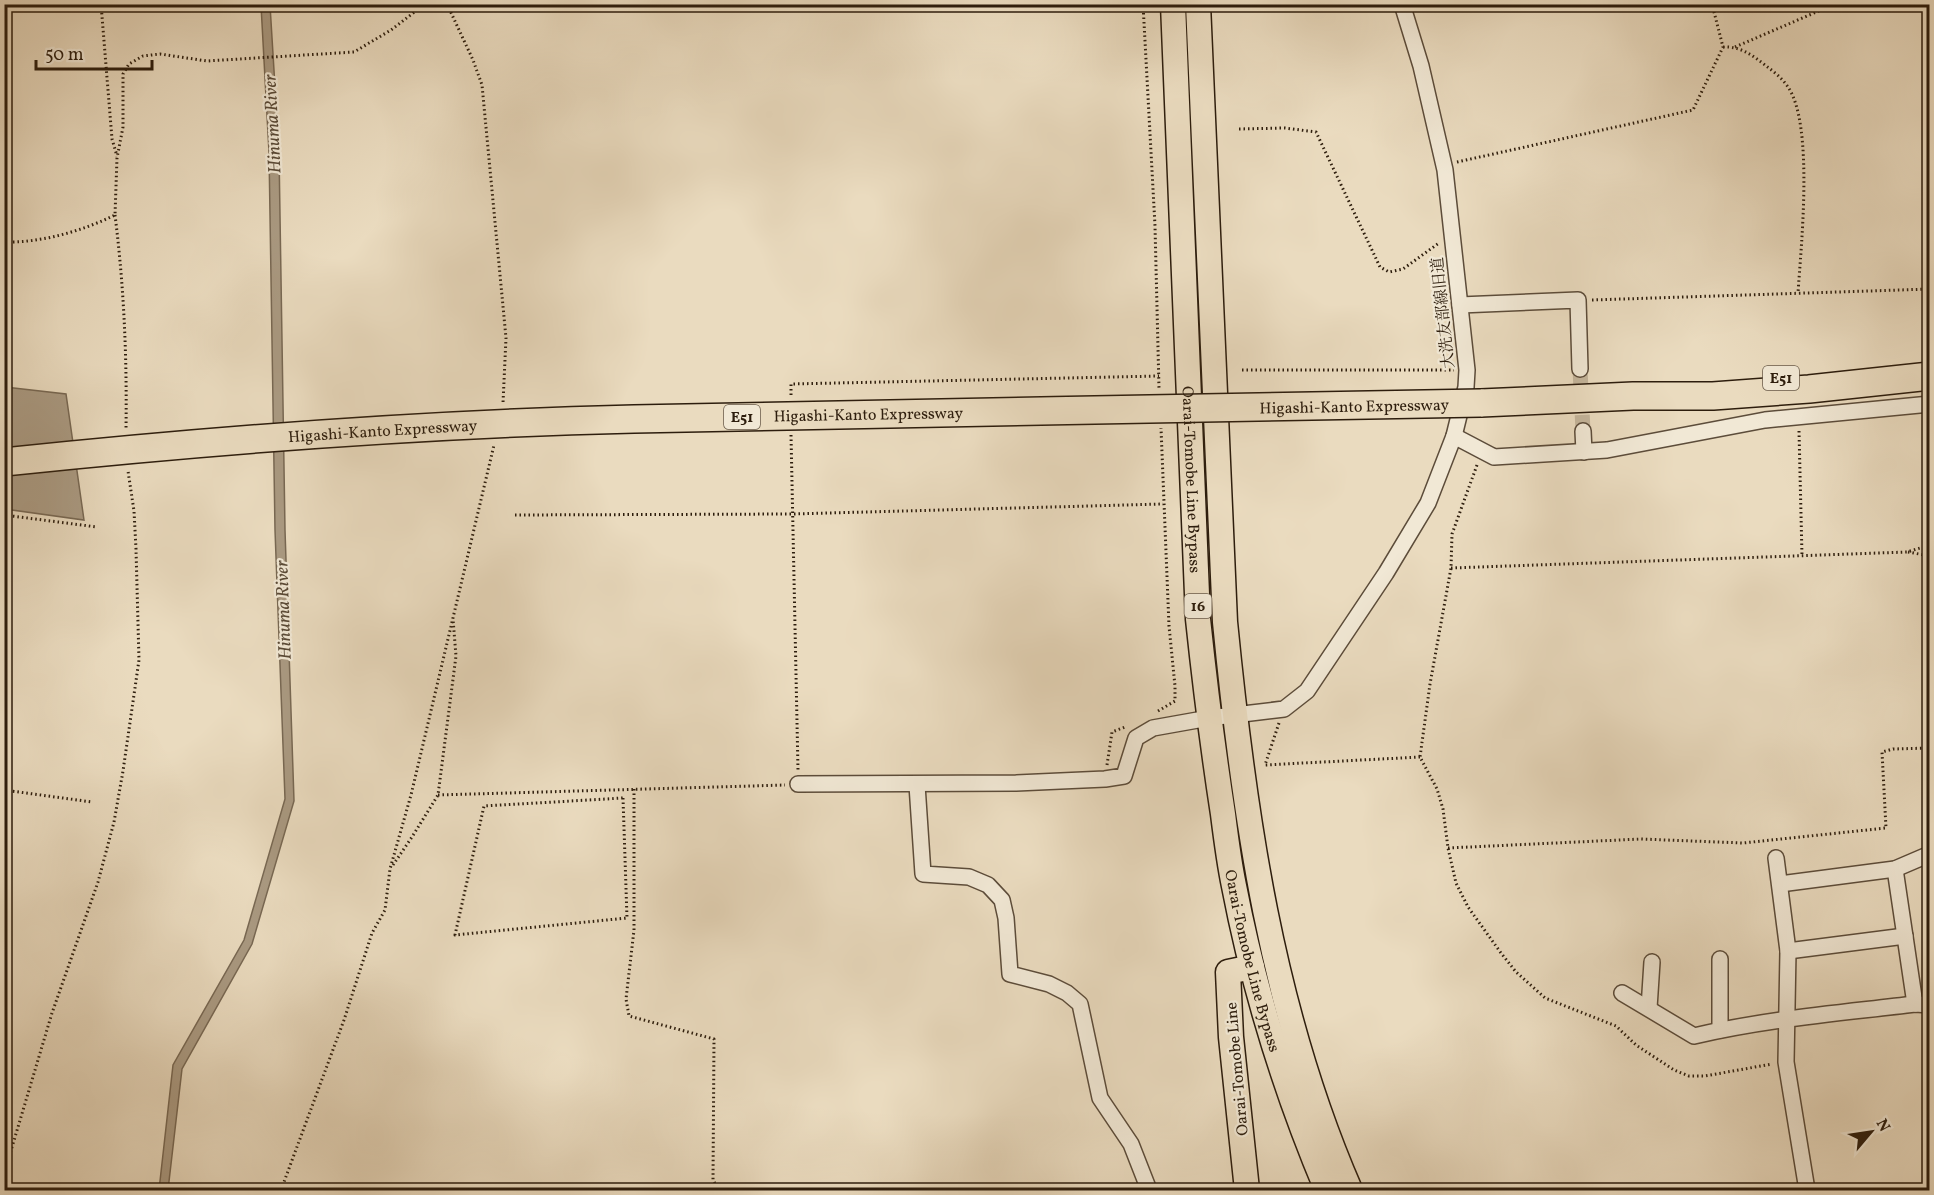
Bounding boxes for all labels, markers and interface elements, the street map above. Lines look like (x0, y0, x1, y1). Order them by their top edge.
scale bar (36, 33, 152, 71)
text: 50 m (45, 43, 84, 68)
water label: Hinuma River (258, 73, 289, 174)
street label: 大洗友部線旧道 (1427, 256, 1461, 370)
road number: E51 (1763, 366, 1799, 390)
street label: Oarai-Tomobe Line Bypass (1176, 386, 1205, 574)
street label: Higashi-Kanto Expressway (1259, 395, 1450, 420)
street label: Higashi-Kanto Expressway (773, 403, 964, 429)
road number: E51 (724, 405, 760, 429)
street label: Higashi-Kanto Expressway (287, 416, 478, 449)
water label: Hinuma River (270, 560, 299, 660)
road number: 16 (1184, 594, 1212, 618)
street label: Oarai-Tomobe Line Bypass (1218, 868, 1285, 1055)
street label: Oarai-Tomobe Line (1221, 1001, 1255, 1137)
north arrow (1841, 1102, 1901, 1162)
text: N (1870, 1115, 1895, 1136)

